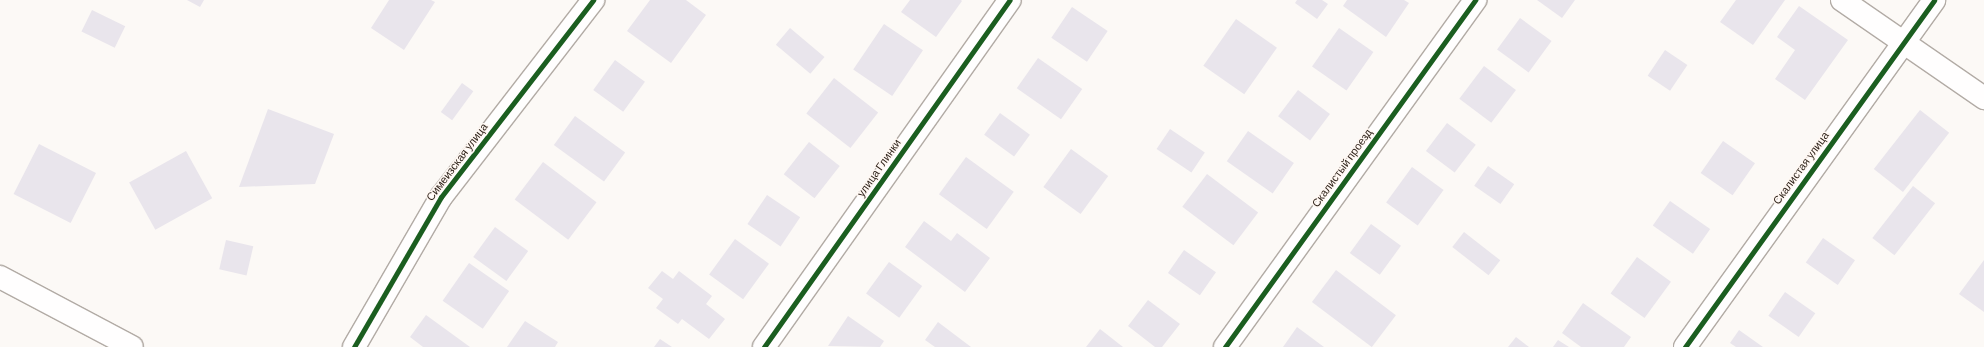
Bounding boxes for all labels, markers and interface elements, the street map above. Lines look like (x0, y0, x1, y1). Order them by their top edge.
street label: Симеизская улица (423, 121, 491, 203)
street label: Скалистый проезд (1309, 126, 1375, 210)
street label: Скалистая улица (1770, 129, 1832, 207)
street label: улица Глинки (854, 137, 904, 199)

